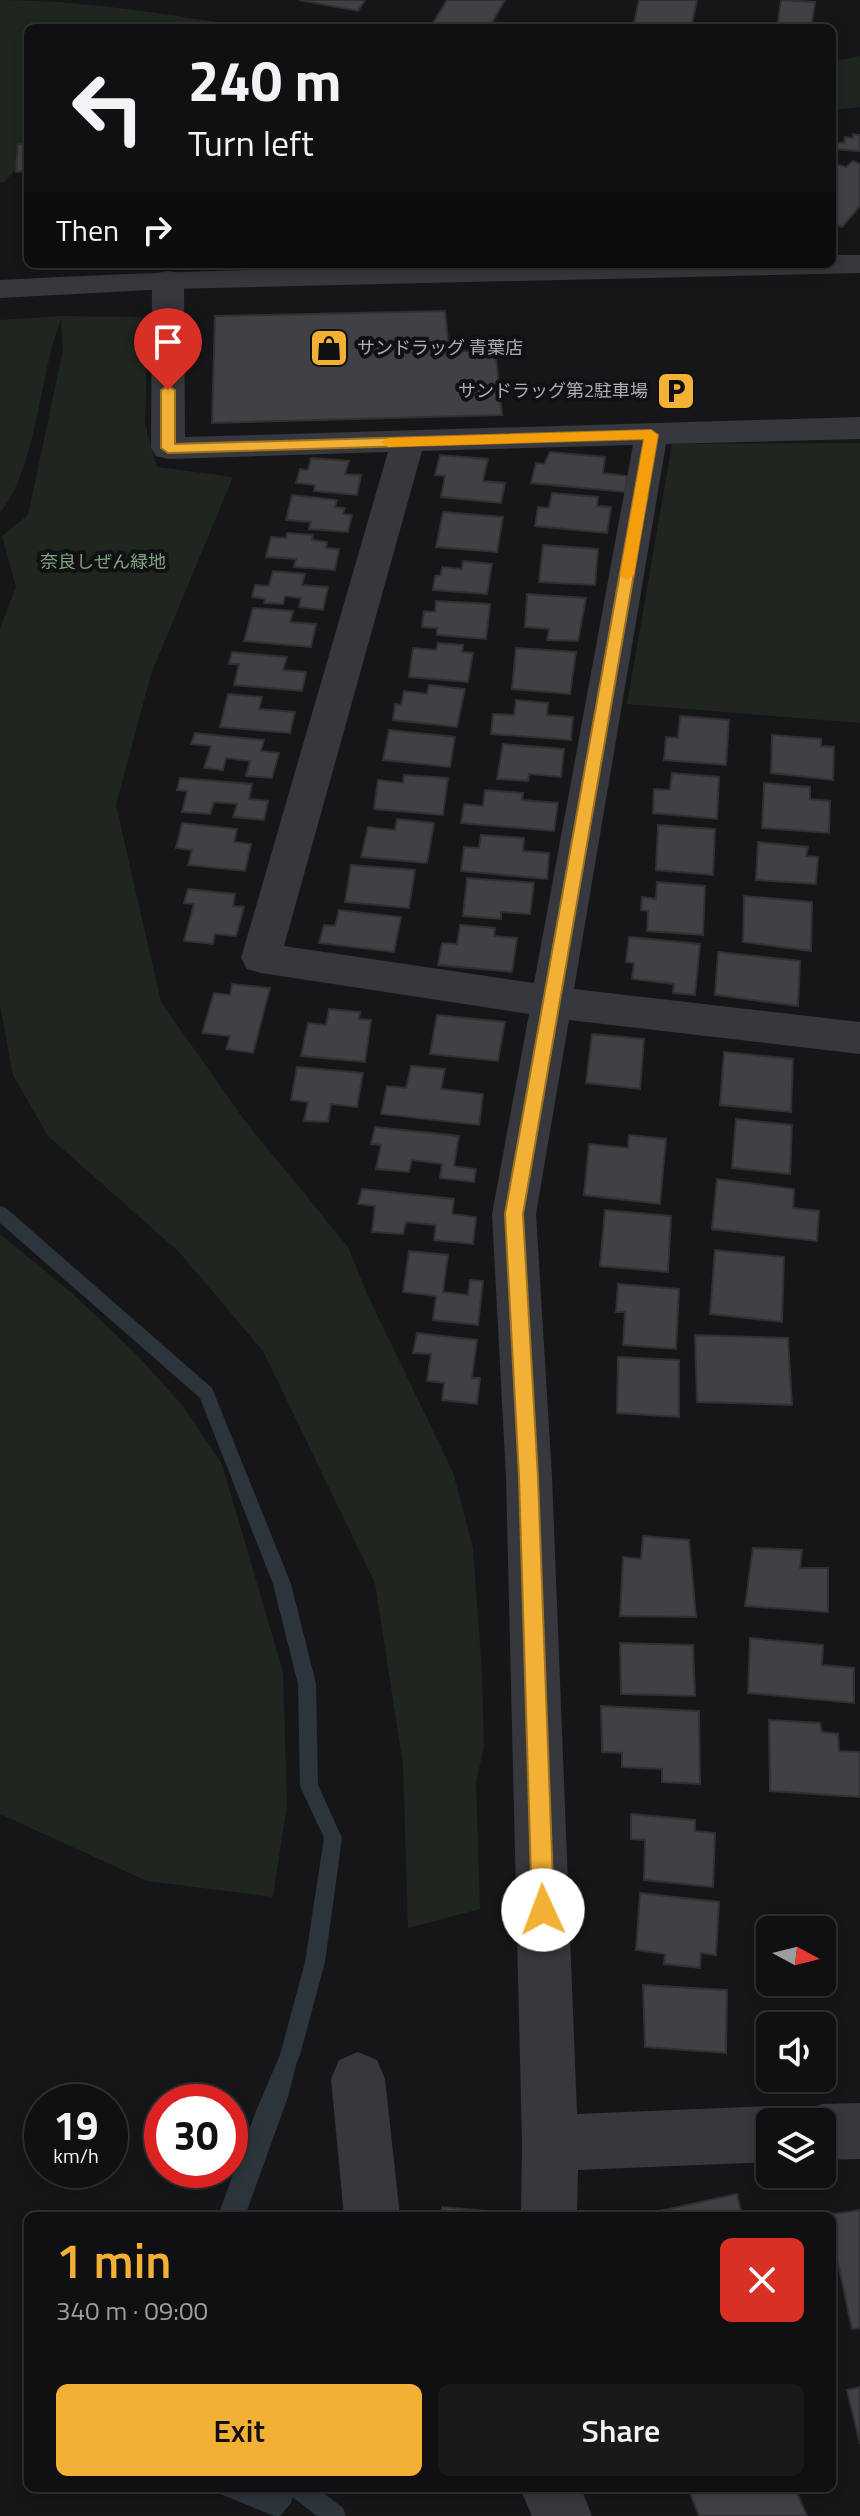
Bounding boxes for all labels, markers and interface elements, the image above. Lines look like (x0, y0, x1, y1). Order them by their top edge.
text: 240 m (188, 38, 341, 123)
icon: left (56, 56, 160, 160)
text: Turn left (188, 115, 314, 170)
text: Then (56, 207, 119, 253)
icon: right (135, 208, 179, 252)
pin (134, 308, 202, 390)
icon: arrive (146, 320, 190, 364)
shop icon: サンドラッグ 青葉店 (308, 327, 350, 369)
place label: サンドラッグ 青葉店 (357, 334, 523, 361)
parking icon: サンドラッグ第2駐車場 (655, 370, 697, 412)
place label: サンドラッグ第2駐車場 (458, 377, 648, 404)
park label: 奈良しぜん緑地 (40, 548, 166, 575)
position arrow (501, 1868, 585, 1952)
north arrow (756, 1916, 836, 1996)
map controls (756, 1916, 836, 2188)
button: sound (756, 2012, 836, 2092)
speed limit sign: 30 (144, 2084, 248, 2188)
text: 19 (54, 2095, 98, 2156)
button: layers (756, 2108, 836, 2188)
text: km/h (53, 2140, 99, 2171)
text: 1 min (56, 2224, 171, 2297)
button: close (720, 2238, 804, 2322)
text: 340 m · 09:00 (56, 2291, 208, 2330)
button: Exit (56, 2384, 422, 2476)
button: Share (438, 2384, 804, 2476)

